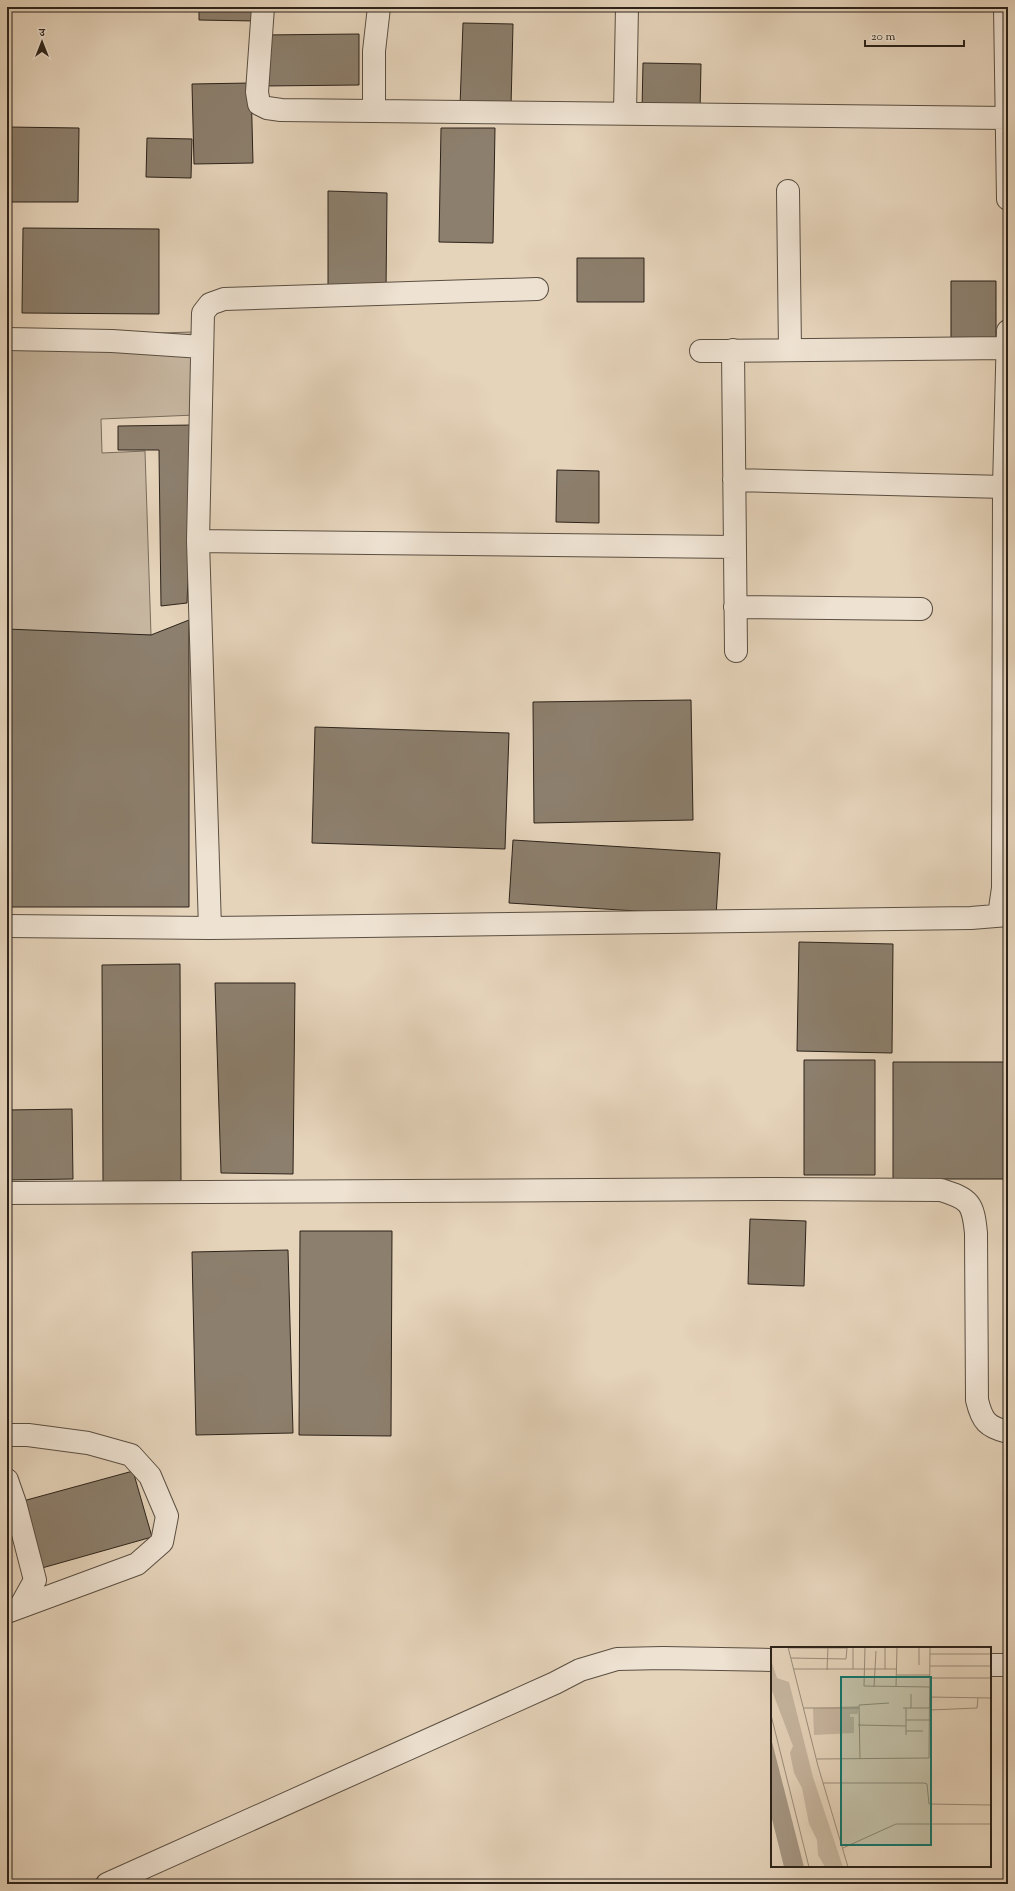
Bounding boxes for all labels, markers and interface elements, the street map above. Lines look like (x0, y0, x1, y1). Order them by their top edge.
north arrow (22, 22, 62, 62)
scale bar (865, 22, 964, 48)
text: उ (38, 25, 46, 41)
text: 20 m (871, 28, 896, 46)
inset map (771, 1647, 991, 1867)

